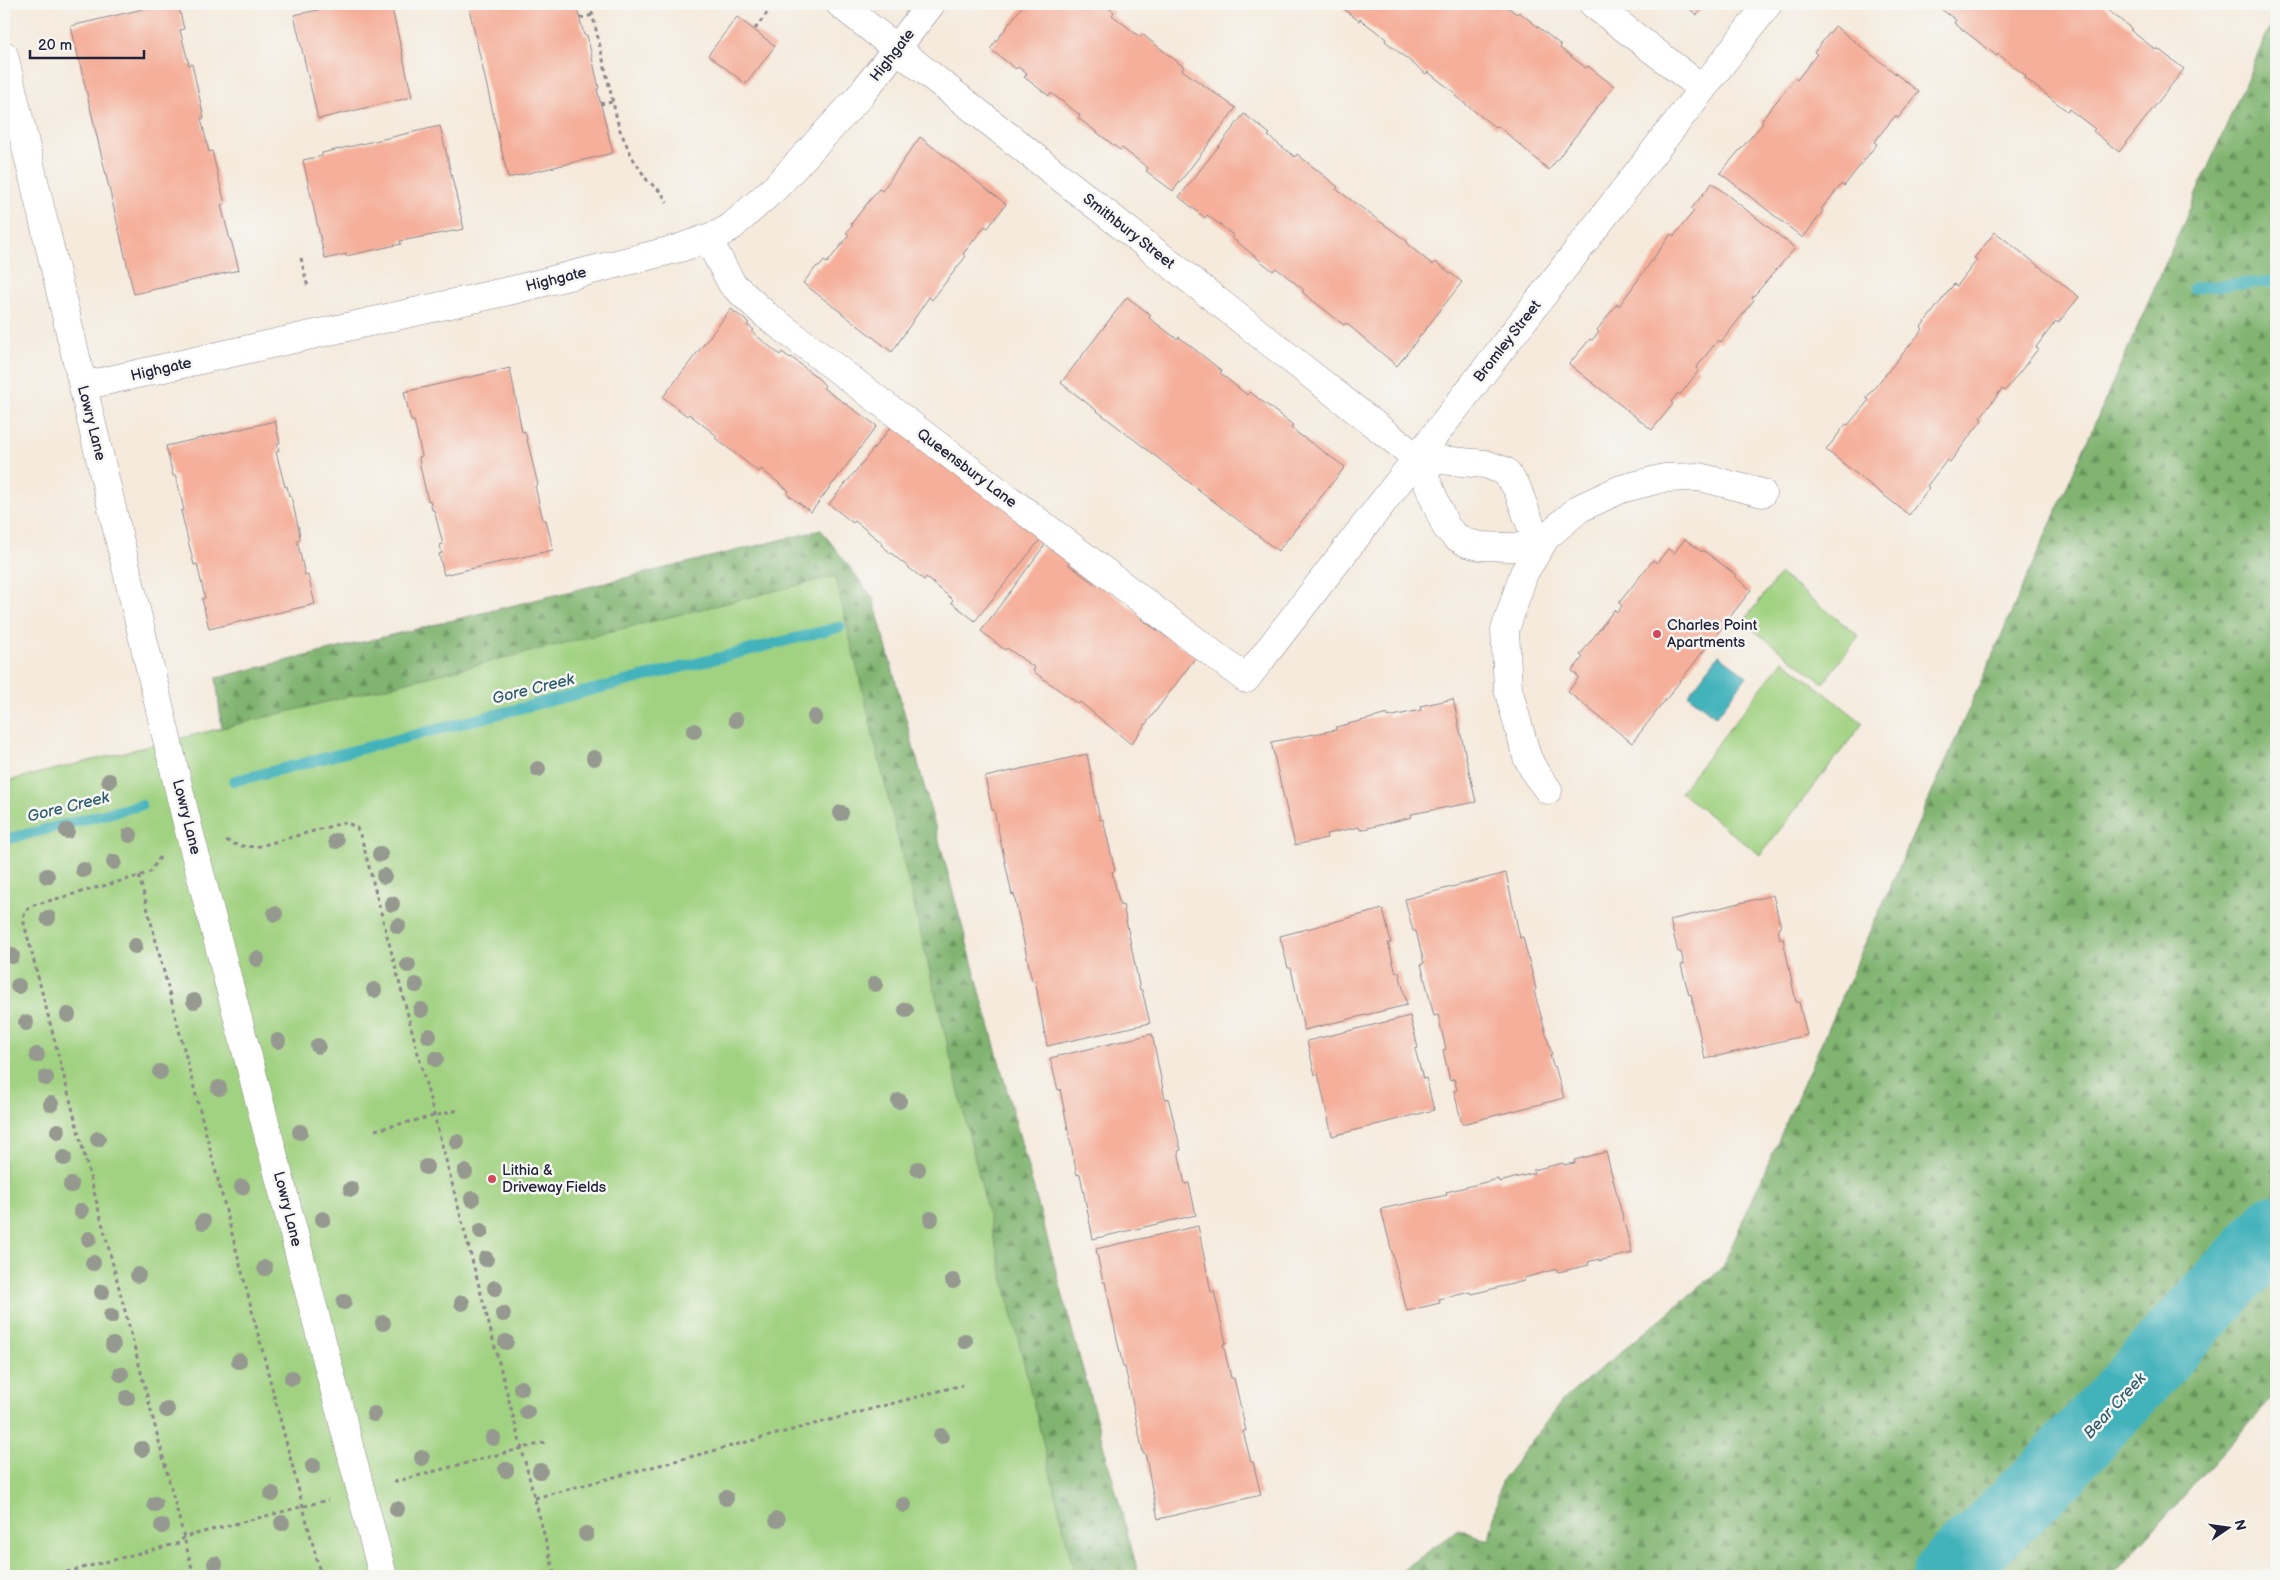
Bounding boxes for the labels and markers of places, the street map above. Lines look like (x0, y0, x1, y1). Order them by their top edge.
place label: Charles Point Apartments (1667, 616, 1758, 652)
marker: Charles Point Apartments (1651, 628, 1663, 640)
place label: Lithia & Driveway Fields (502, 1161, 607, 1197)
marker: Lithia & Driveway Fields (486, 1173, 498, 1185)

